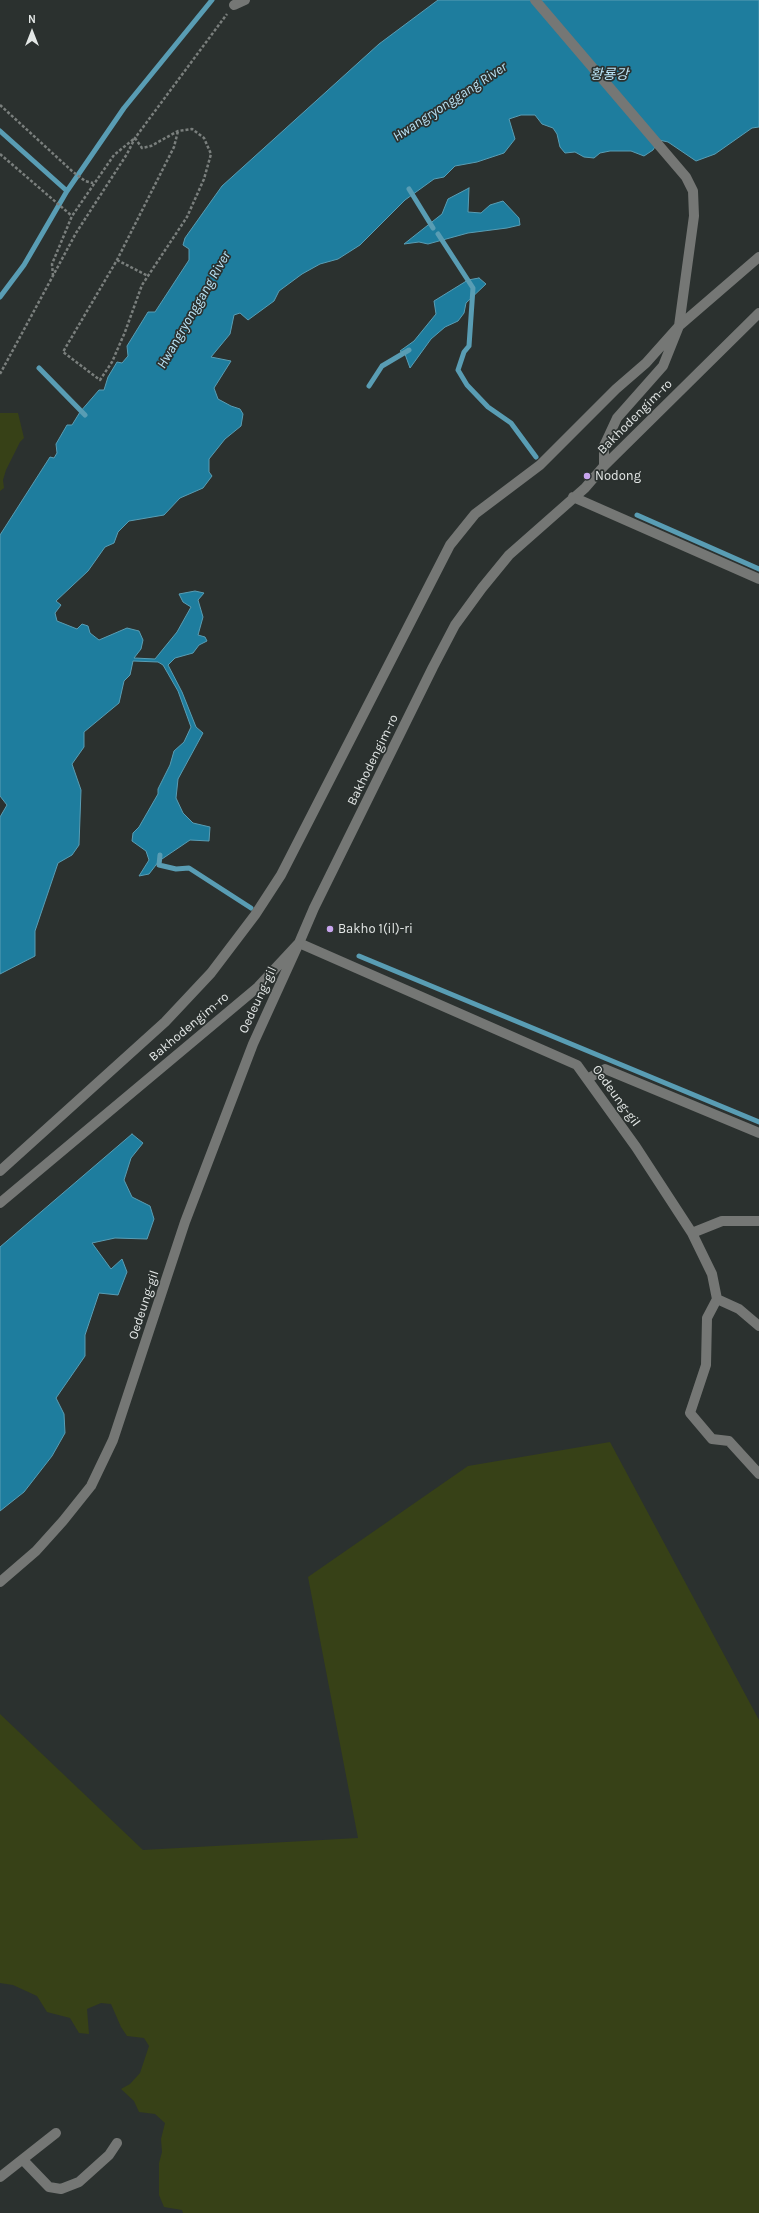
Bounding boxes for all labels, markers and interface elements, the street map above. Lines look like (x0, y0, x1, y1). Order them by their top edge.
north arrow (12, 12, 52, 52)
text: N (28, 13, 36, 26)
water label: Hwangryonggang River (390, 59, 510, 145)
water label: 황룡강 (590, 67, 628, 83)
water label: Hwangryonggang River (154, 248, 234, 372)
street label: Bakhodengim-ro (594, 376, 676, 458)
place label: Nodong (595, 468, 641, 484)
marker: Nodong (582, 471, 592, 481)
street label: Bakhodengim-ro (344, 712, 402, 808)
place label: Bakho 1(il)-ri (338, 921, 413, 937)
marker: Bakho 1(il)-ri (325, 924, 335, 934)
street label: Oedeung-gil (236, 964, 280, 1036)
street label: Bakhodengim-ro (146, 989, 232, 1065)
street label: Oedeung-gil (589, 1062, 643, 1130)
street label: Oedeung-gil (125, 1268, 163, 1342)

